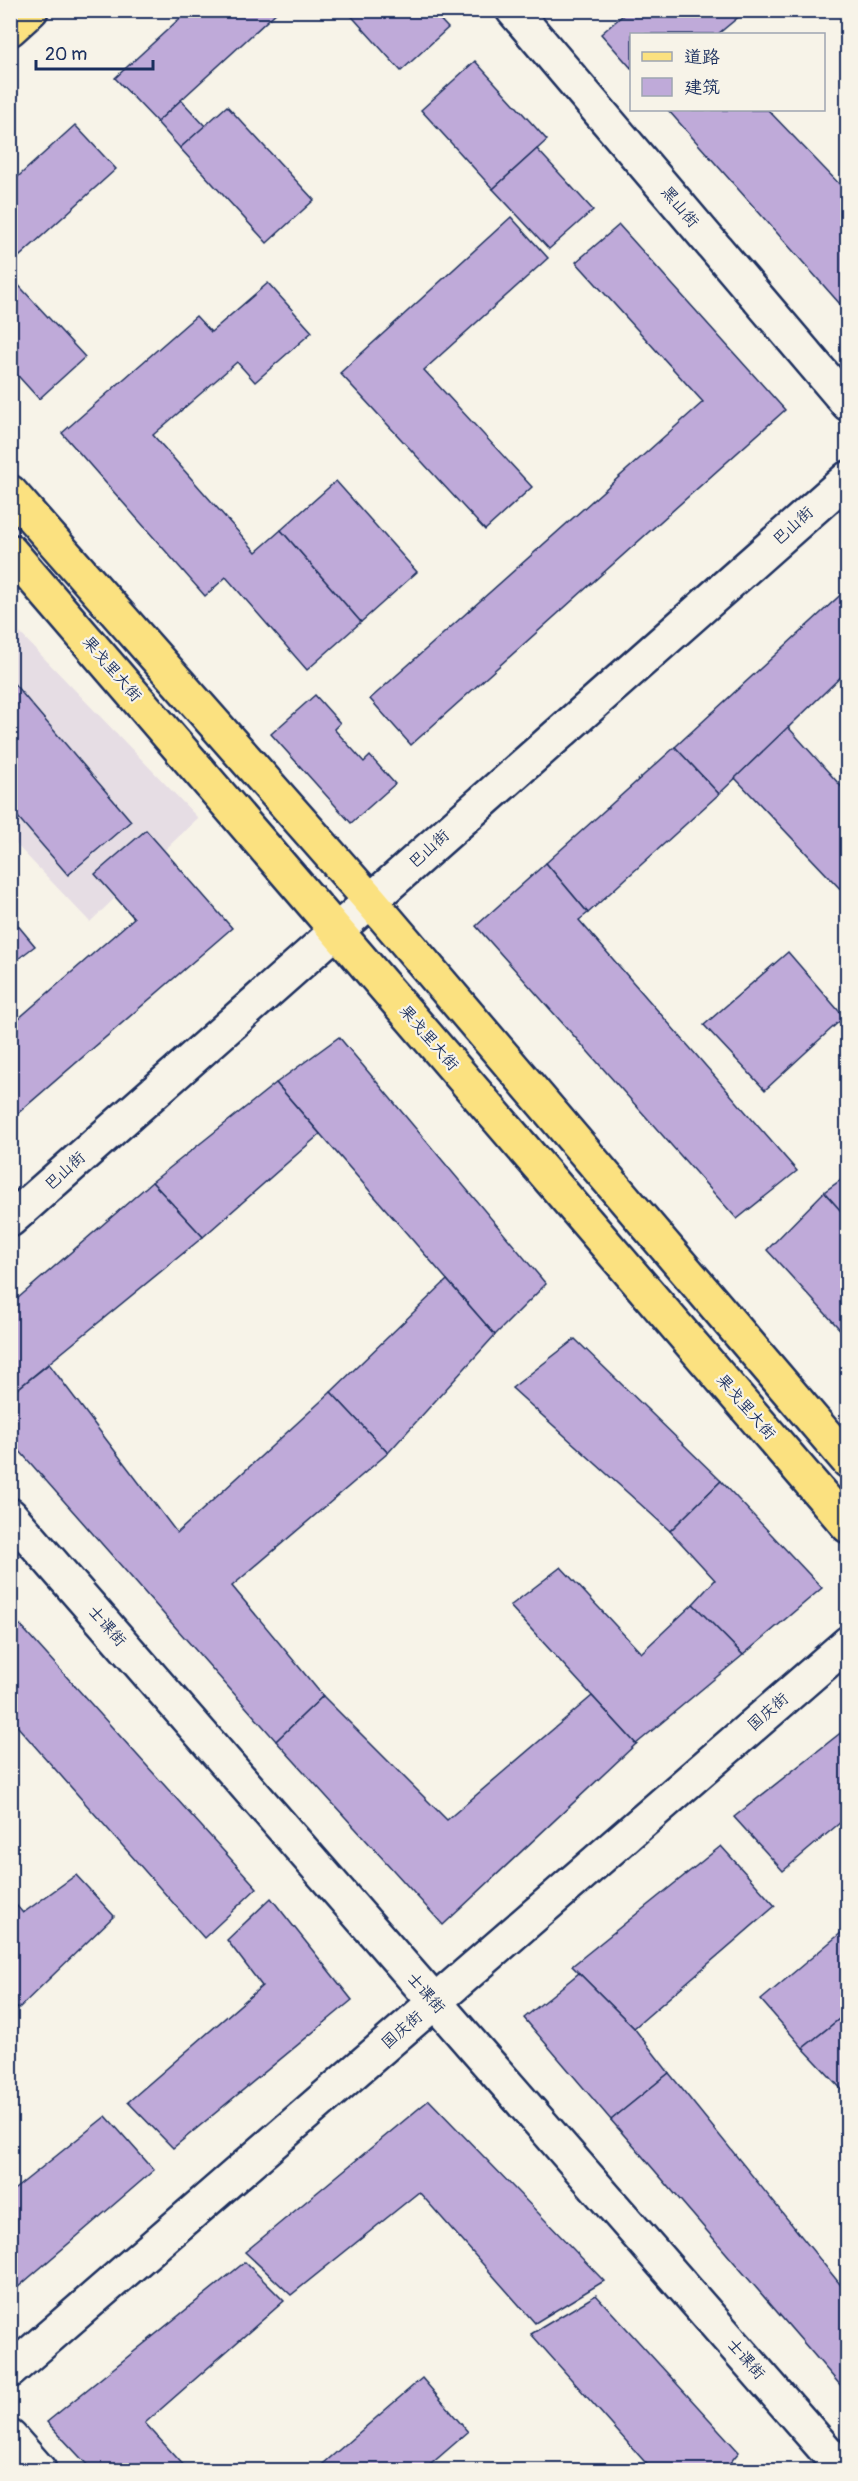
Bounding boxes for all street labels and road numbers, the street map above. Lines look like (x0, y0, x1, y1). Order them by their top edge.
street label: 黑山街 (657, 182, 703, 232)
street label: 巴山街 (768, 503, 818, 549)
street label: 果戈里大街 (78, 632, 146, 706)
street label: 巴山街 (404, 826, 454, 872)
street label: 果戈里大街 (395, 1001, 463, 1075)
street label: 巴山街 (40, 1148, 90, 1194)
street label: 果戈里大街 (712, 1370, 780, 1444)
street label: 士课街 (84, 1601, 130, 1651)
street label: 国庆街 (743, 1689, 793, 1735)
street label: 士课街 (403, 1968, 449, 2018)
street label: 国庆街 (377, 2007, 427, 2053)
street label: 士课街 (723, 2334, 769, 2384)

